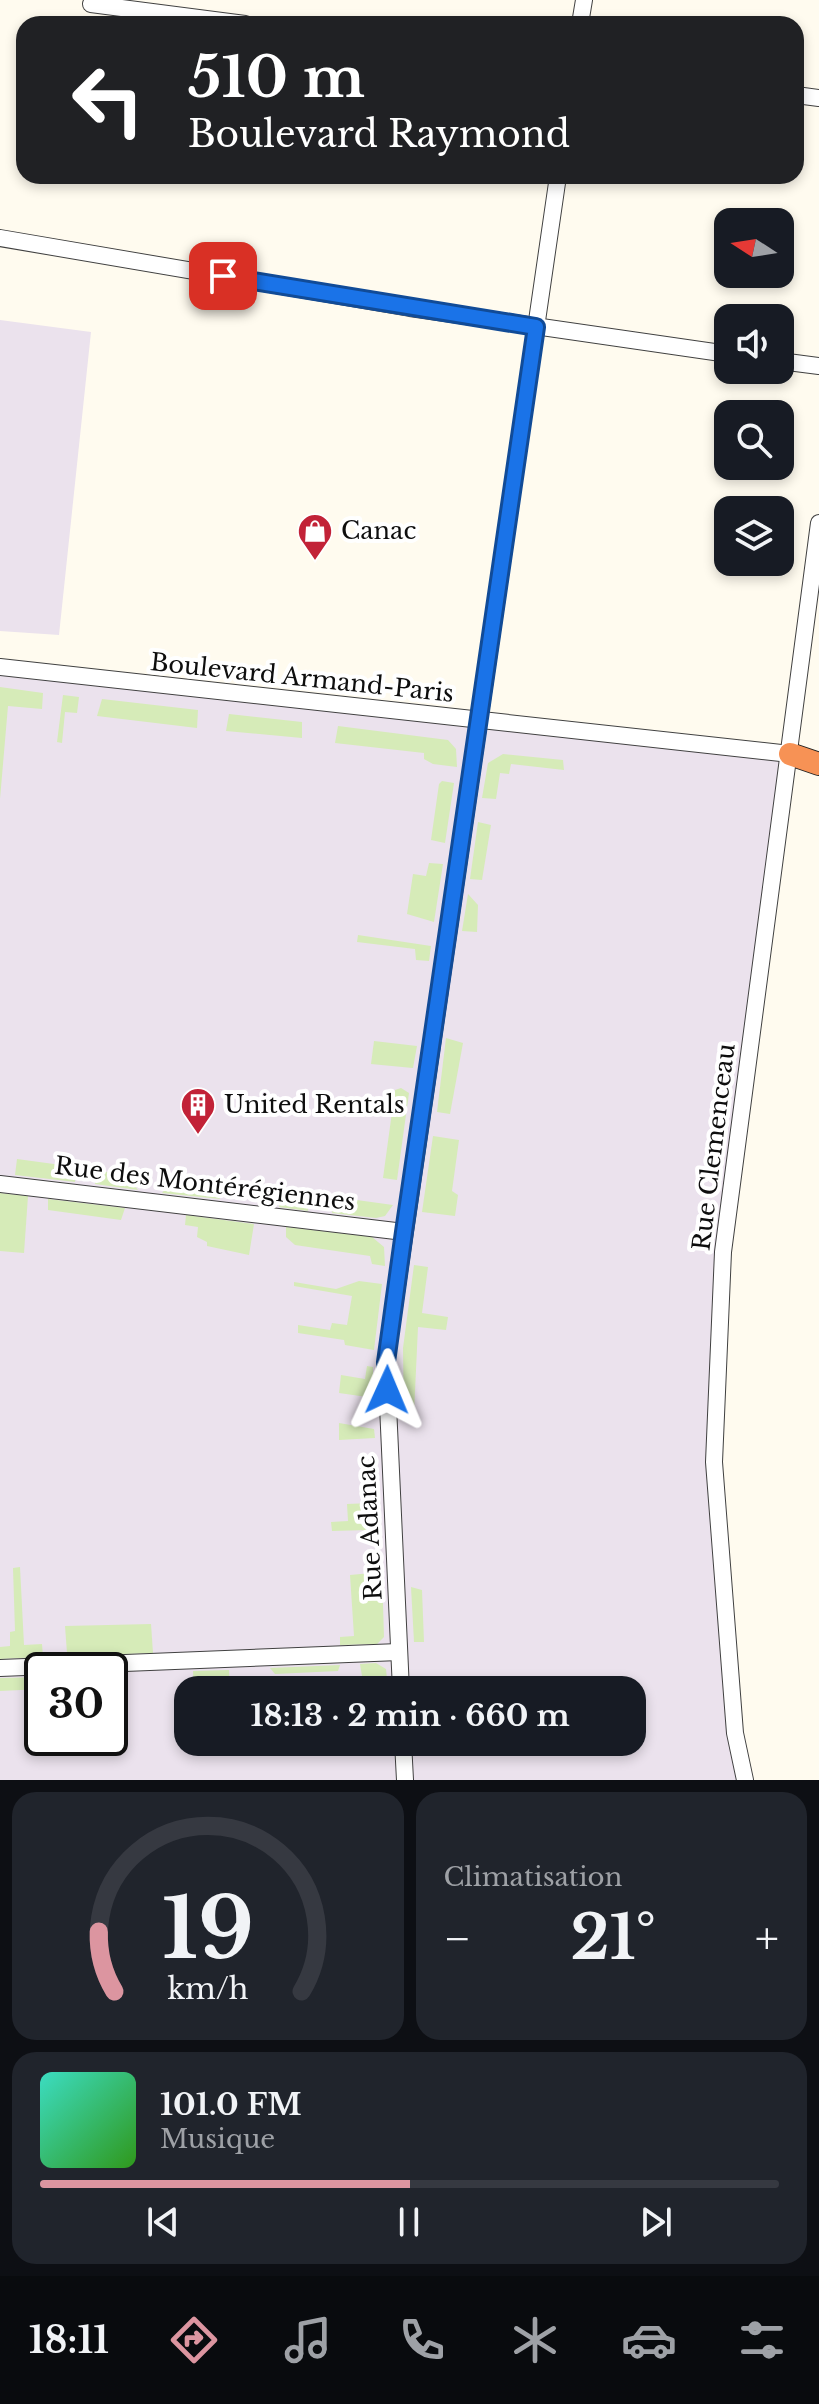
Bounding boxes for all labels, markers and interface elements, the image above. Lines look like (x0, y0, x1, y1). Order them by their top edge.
text: 510 m (188, 43, 365, 112)
icon: left (56, 48, 160, 152)
text: Boulevard Raymond (188, 112, 570, 157)
north arrow (714, 208, 794, 288)
map controls (714, 208, 794, 576)
pin (189, 242, 257, 310)
icon: arrive (201, 254, 245, 298)
button: sound (714, 304, 794, 384)
button: search (714, 400, 794, 480)
button: layers (714, 496, 794, 576)
shop icon: Canac (296, 512, 334, 562)
place label: Canac (341, 516, 416, 545)
street label: Boulevard Armand-Paris (149, 647, 455, 708)
street label: Rue Clemenceau (686, 1042, 741, 1252)
building icon: United Rentals (179, 1086, 217, 1136)
place label: United Rentals (224, 1090, 405, 1119)
street label: Rue des Montérégiennes (53, 1151, 357, 1216)
position arrow (345, 1348, 429, 1432)
street label: Rue Adanac (351, 1455, 388, 1601)
speed limit sign: 30 (24, 1652, 128, 1756)
text: 18:13 · 2 min · 660 m (250, 1697, 570, 1734)
text: Climatisation (444, 1861, 622, 1893)
text: 19 (162, 1877, 254, 1980)
text: 21° (570, 1901, 656, 1975)
text: − (444, 1911, 471, 1966)
text: + (755, 1911, 779, 1966)
text: km/h (167, 1971, 248, 2007)
text: 101.0 FM (160, 2086, 302, 2123)
text: Musique (160, 2123, 275, 2155)
icon: previous (141, 2200, 185, 2244)
icon: pause (387, 2200, 431, 2244)
icon: next (634, 2200, 678, 2244)
icon: directions (166, 2312, 222, 2368)
icon: music (280, 2312, 336, 2368)
icon: phone (394, 2312, 450, 2368)
icon: climate (507, 2312, 563, 2368)
icon: car (621, 2312, 677, 2368)
icon: filters (734, 2312, 790, 2368)
text: 18:11 (29, 2318, 109, 2363)

